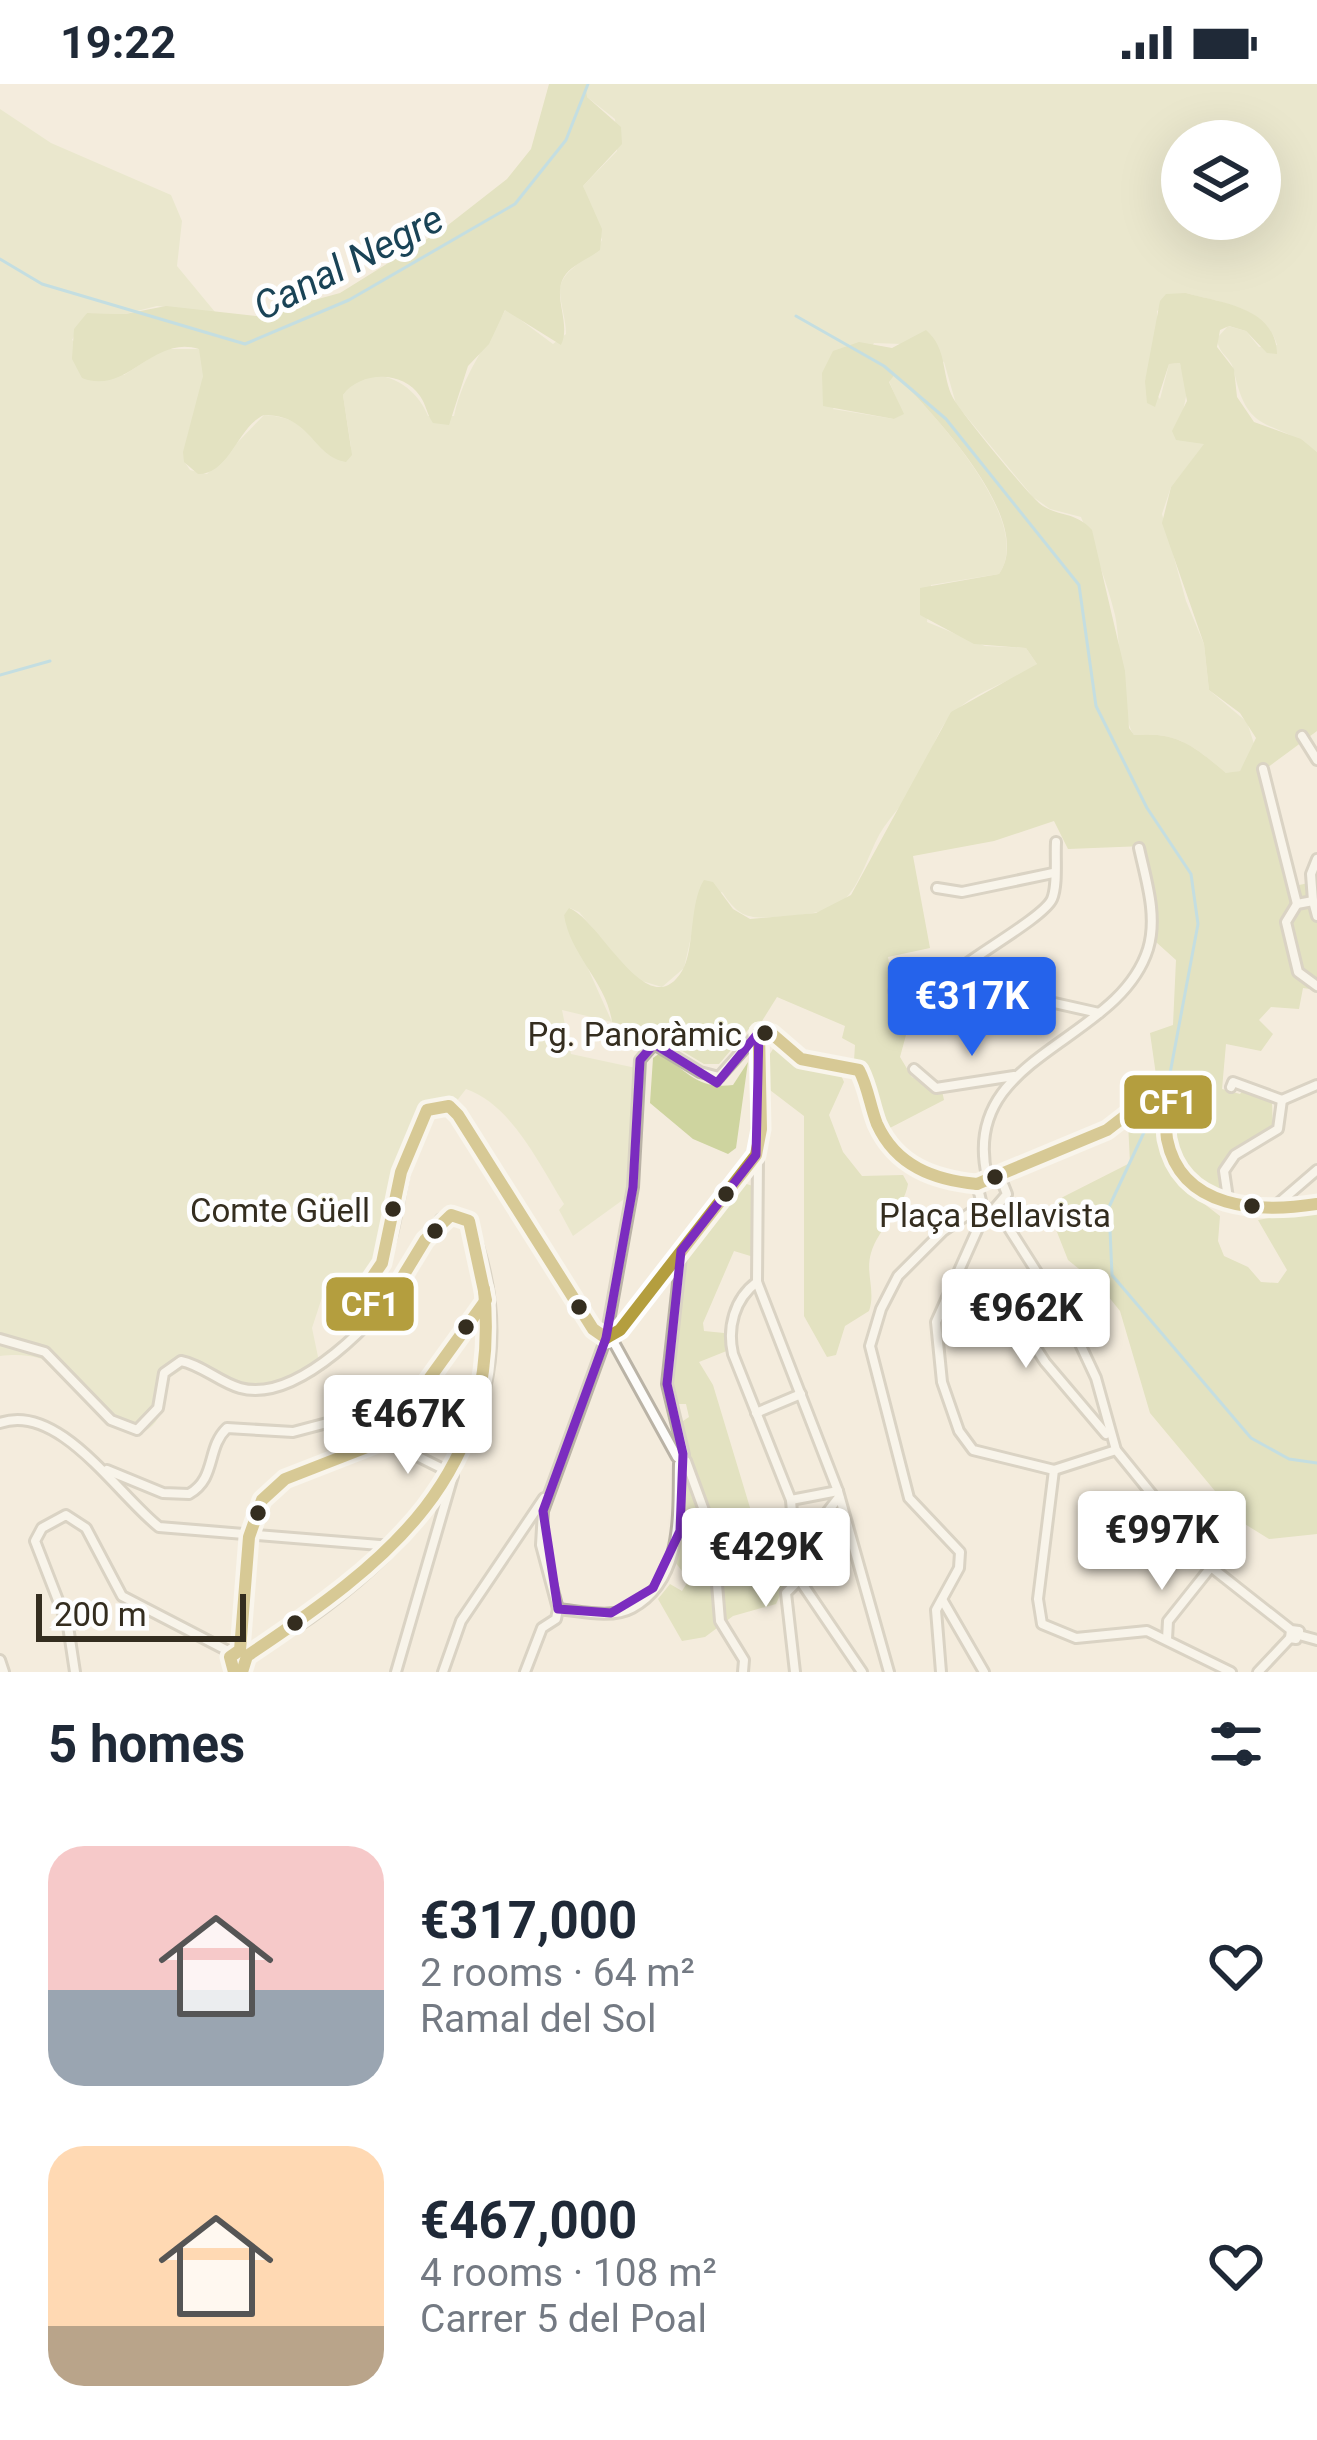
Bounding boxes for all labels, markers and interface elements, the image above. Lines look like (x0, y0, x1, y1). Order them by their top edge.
text: 19:22 (60, 16, 176, 69)
map controls (1161, 120, 1281, 240)
button: layers (1161, 120, 1281, 240)
water label: Canal Negre (246, 196, 451, 330)
pin: €317K (888, 957, 1056, 1059)
text: €317K (915, 973, 1029, 1019)
place label: Pg. Panoràmic (528, 1015, 742, 1054)
marker: Pg. Panoràmic (754, 1022, 776, 1044)
line badge: CF1 (1122, 1073, 1214, 1131)
text: CF1 (1139, 1083, 1197, 1122)
marker: Plaça Bellavista (984, 1166, 1006, 1188)
unlabelled marker (715, 1183, 737, 1205)
place label: Comte Güell (190, 1191, 370, 1230)
unlabelled marker (1241, 1195, 1263, 1217)
place label: Plaça Bellavista (879, 1196, 1111, 1235)
marker: Comte Güell (382, 1198, 404, 1220)
unlabelled marker (424, 1220, 446, 1242)
pin: €962K (942, 1269, 1110, 1371)
line badge: CF1 (324, 1275, 416, 1333)
text: CF1 (341, 1285, 399, 1324)
text: €962K (969, 1285, 1083, 1331)
unlabelled marker (568, 1296, 590, 1318)
unlabelled marker (455, 1316, 477, 1338)
pin: €467K (324, 1375, 492, 1477)
text: €467K (351, 1391, 465, 1437)
pin: €997K (1078, 1491, 1246, 1593)
unlabelled marker (247, 1502, 269, 1524)
text: €997K (1105, 1507, 1219, 1553)
pin: €429K (682, 1508, 850, 1610)
text: €429K (709, 1524, 823, 1570)
scale bar (36, 1588, 246, 1641)
text: 200 m (54, 1595, 147, 1634)
unlabelled marker (284, 1612, 306, 1634)
icon: filters (1203, 1711, 1269, 1777)
text: 5 homes (48, 1715, 245, 1774)
text: €317,000 (420, 1891, 637, 1950)
icon: home (144, 1894, 288, 2038)
icon: heart (1203, 1933, 1269, 1999)
text: 2 rooms · 64 m² (420, 1950, 695, 1996)
text: Ramal del Sol (420, 1996, 657, 2042)
text: €467,000 (420, 2191, 637, 2250)
icon: home (144, 2194, 288, 2338)
icon: heart (1203, 2233, 1269, 2299)
text: 4 rooms · 108 m² (420, 2250, 717, 2296)
text: Carrer 5 del Poal (420, 2296, 707, 2342)

